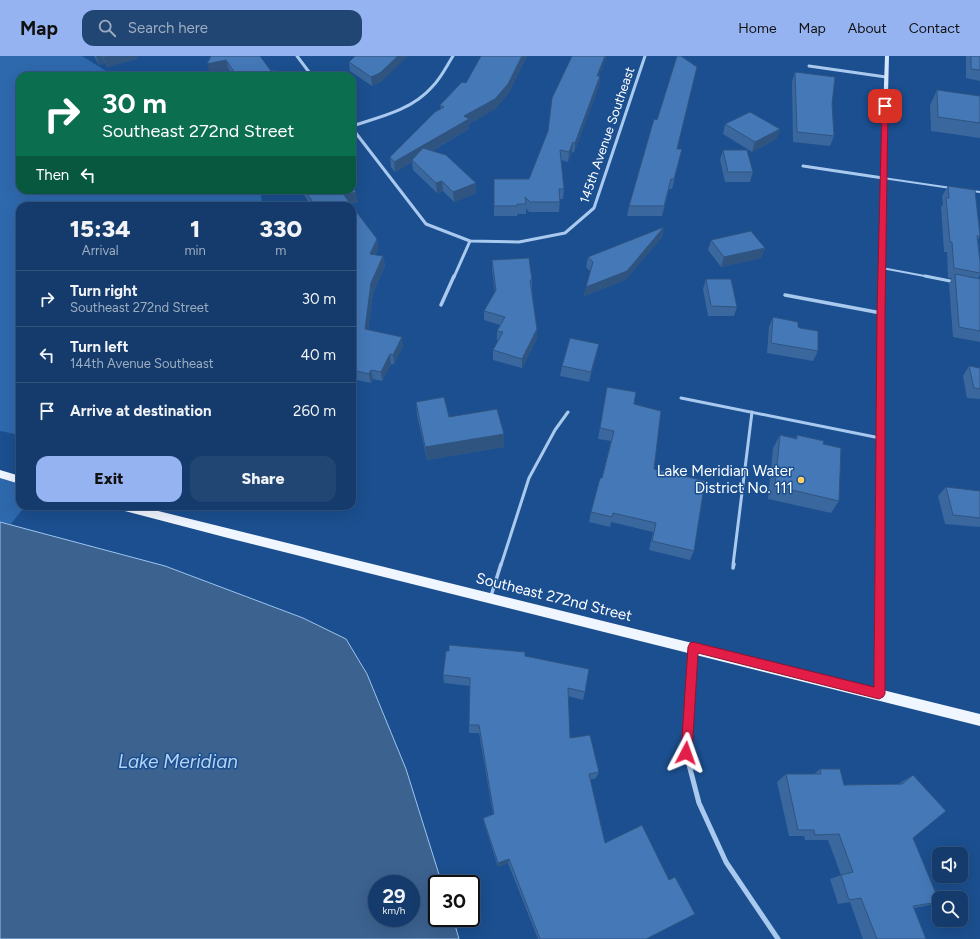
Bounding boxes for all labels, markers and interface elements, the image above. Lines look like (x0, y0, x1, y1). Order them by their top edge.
search box (82, 10, 362, 46)
text: Map (20, 17, 58, 40)
icon: search (96, 17, 118, 39)
text: Search here (128, 19, 208, 37)
text: Home (738, 20, 777, 37)
text: Map (799, 20, 826, 37)
text: About (848, 20, 887, 37)
text: Contact (909, 20, 960, 37)
street label: 145th Avenue Southeast (577, 65, 637, 205)
text: 30 m (102, 86, 167, 120)
icon: right (36, 88, 88, 140)
pin (868, 89, 902, 123)
icon: arrive (874, 95, 896, 117)
text: Southeast 272nd Street (102, 120, 294, 142)
icon: left (77, 164, 99, 186)
text: Then (36, 166, 69, 184)
text: 15:34 (70, 214, 131, 243)
text: 1 (190, 214, 200, 243)
text: 330 (260, 214, 302, 243)
text: Arrival (82, 243, 119, 258)
text: min (184, 243, 206, 258)
text: m (275, 243, 286, 258)
text: Turn right (70, 282, 138, 300)
icon: right (36, 288, 58, 310)
text: 30 m (302, 290, 336, 308)
text: Southeast 272nd Street (70, 300, 209, 315)
text: Turn left (70, 338, 128, 356)
icon: left (36, 344, 58, 366)
text: 40 m (301, 346, 336, 364)
text: 144th Avenue Southeast (70, 356, 214, 371)
icon: arrive (36, 400, 58, 422)
text: Arrive at destination (70, 402, 211, 420)
text: 260 m (293, 402, 336, 420)
button: Exit (36, 456, 182, 502)
button: Share (190, 456, 336, 502)
place label: Lake Meridian Water District No. 111 (657, 462, 793, 497)
marker: Lake Meridian Water District No. 111 (796, 475, 806, 485)
street label: Southeast 272nd Street (474, 569, 634, 625)
position arrow (665, 732, 707, 774)
water label: Lake Meridian (118, 750, 238, 773)
map controls (932, 847, 968, 927)
button: sound (932, 847, 968, 883)
speed limit sign: 30 (428, 875, 480, 927)
text: 29 (382, 884, 406, 908)
button: search (932, 891, 968, 927)
text: km/h (383, 904, 405, 917)

